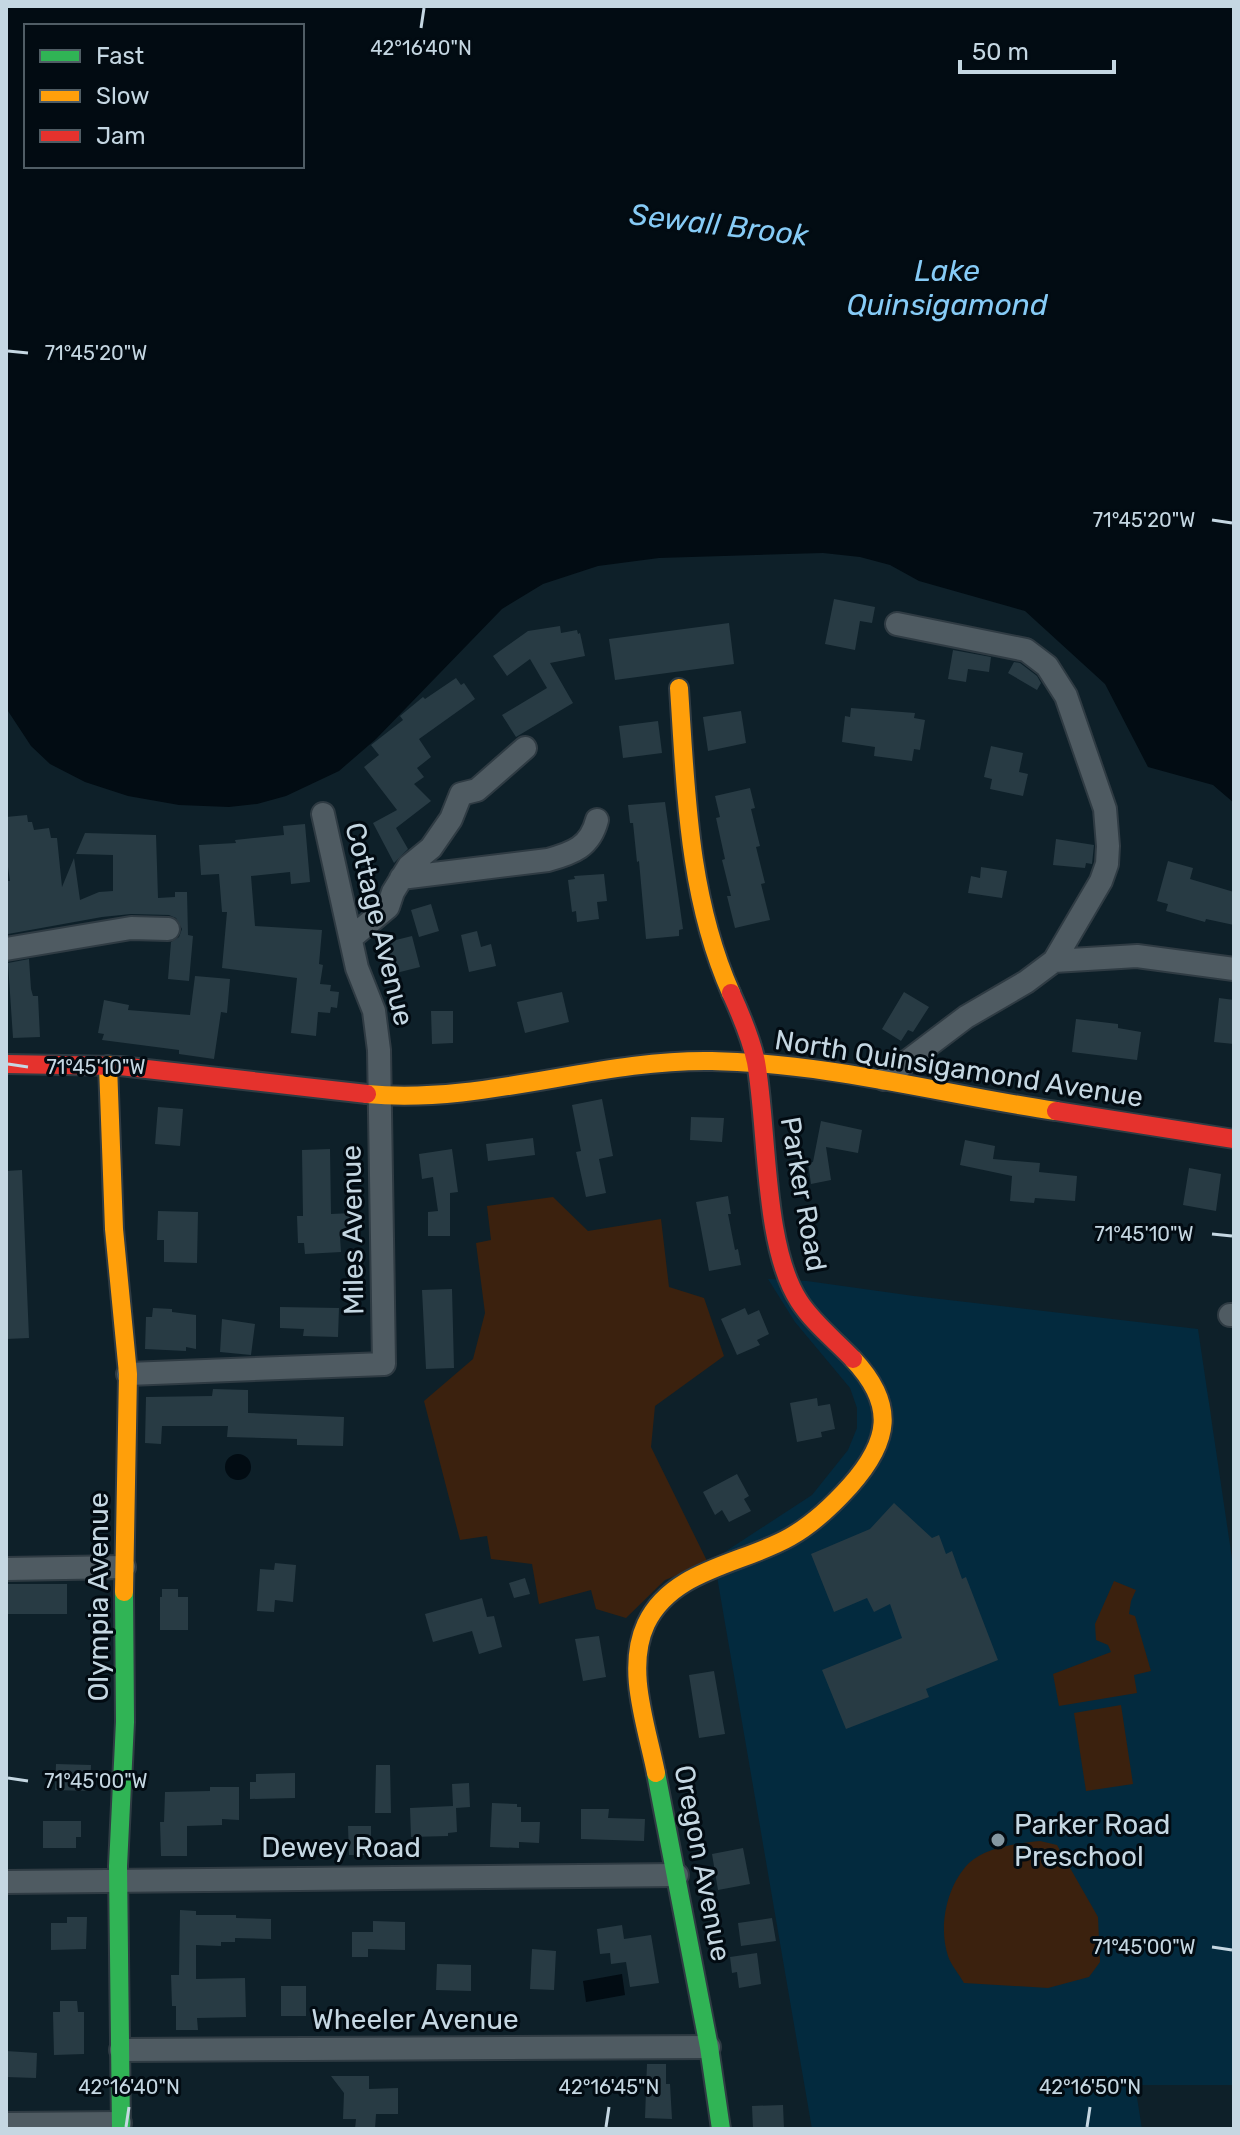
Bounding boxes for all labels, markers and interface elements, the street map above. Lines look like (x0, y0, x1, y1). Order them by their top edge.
legend (24, 24, 304, 168)
scale bar (960, 24, 1114, 74)
text: 42°16'40"N (370, 36, 472, 60)
text: 50 m (972, 38, 1029, 66)
text: Fast (96, 42, 144, 70)
text: Slow (96, 82, 149, 110)
text: Jam (96, 122, 146, 150)
water label: Sewall Brook (628, 196, 811, 254)
water label: Lake Quinsigamond (846, 253, 1049, 323)
text: 71°45'20"W (45, 341, 147, 365)
text: 71°45'20"W (1093, 508, 1195, 532)
street label: Cottage Avenue (338, 819, 421, 1029)
street label: North Quinsigamond Avenue (772, 1023, 1146, 1114)
text: 71°45'10"W (46, 1055, 146, 1079)
street label: Parker Road (774, 1114, 833, 1274)
street label: Miles Avenue (335, 1145, 370, 1315)
text: 71°45'10"W (1094, 1222, 1194, 1246)
street label: Olympia Avenue (82, 1492, 115, 1702)
street label: Oregon Avenue (667, 1762, 738, 1964)
text: 71°45'00"W (44, 1769, 148, 1793)
place label: Parker Road Preschool (1014, 1808, 1170, 1873)
street label: Dewey Road (261, 1831, 421, 1864)
marker: Parker Road Preschool (989, 1831, 1007, 1849)
text: 71°45'00"W (1092, 1935, 1196, 1959)
street label: Wheeler Avenue (311, 2003, 519, 2036)
text: 42°16'40"N (78, 2075, 180, 2099)
text: 42°16'45"N (559, 2075, 659, 2099)
text: 42°16'50"N (1039, 2075, 1141, 2099)

